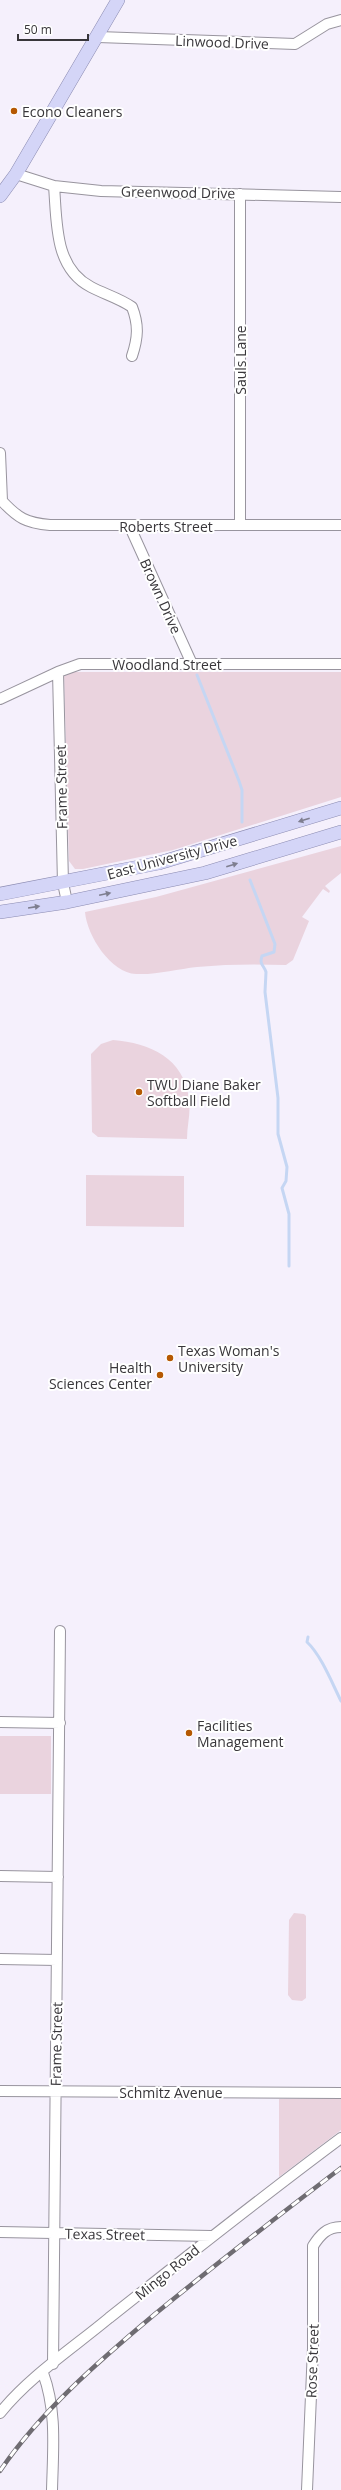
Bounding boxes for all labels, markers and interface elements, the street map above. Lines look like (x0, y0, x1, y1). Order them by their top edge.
scale bar (18, 16, 88, 42)
text: 50 m (24, 21, 52, 38)
street label: Linwood Drive (175, 31, 269, 53)
place label: Econo Cleaners (22, 102, 123, 121)
marker: Econo Cleaners (9, 106, 19, 116)
street label: Greenwood Drive (121, 182, 235, 202)
street label: Sauls Lane (231, 325, 250, 395)
street label: Roberts Street (119, 517, 213, 536)
street label: Brown Drive (136, 555, 186, 637)
street label: Woodland Street (112, 655, 222, 674)
street label: Frame Street (51, 745, 71, 829)
one-way arrow (298, 817, 310, 823)
street label: East University Drive (105, 830, 239, 884)
one-way arrow (226, 862, 238, 868)
one-way arrow (99, 891, 111, 897)
one-way arrow (27, 904, 40, 910)
place label: TWU Diane Baker Softball Field (147, 1075, 261, 1110)
marker: TWU Diane Baker Softball Field (134, 1087, 144, 1097)
place label: Texas Woman's University (178, 1341, 280, 1376)
marker: Texas Woman's University (165, 1353, 175, 1363)
place label: Health Sciences Center (49, 1358, 152, 1393)
marker: Health Sciences Center (155, 1370, 165, 1380)
place label: Facilities Management (197, 1716, 284, 1751)
marker: Facilities Management (184, 1728, 194, 1738)
street label: Frame Street (46, 2002, 66, 2086)
street label: Schmitz Avenue (119, 2083, 223, 2102)
street label: Texas Street (65, 2224, 145, 2244)
street label: Mingo Road (131, 2240, 203, 2304)
street label: Rose Street (301, 2324, 323, 2398)

